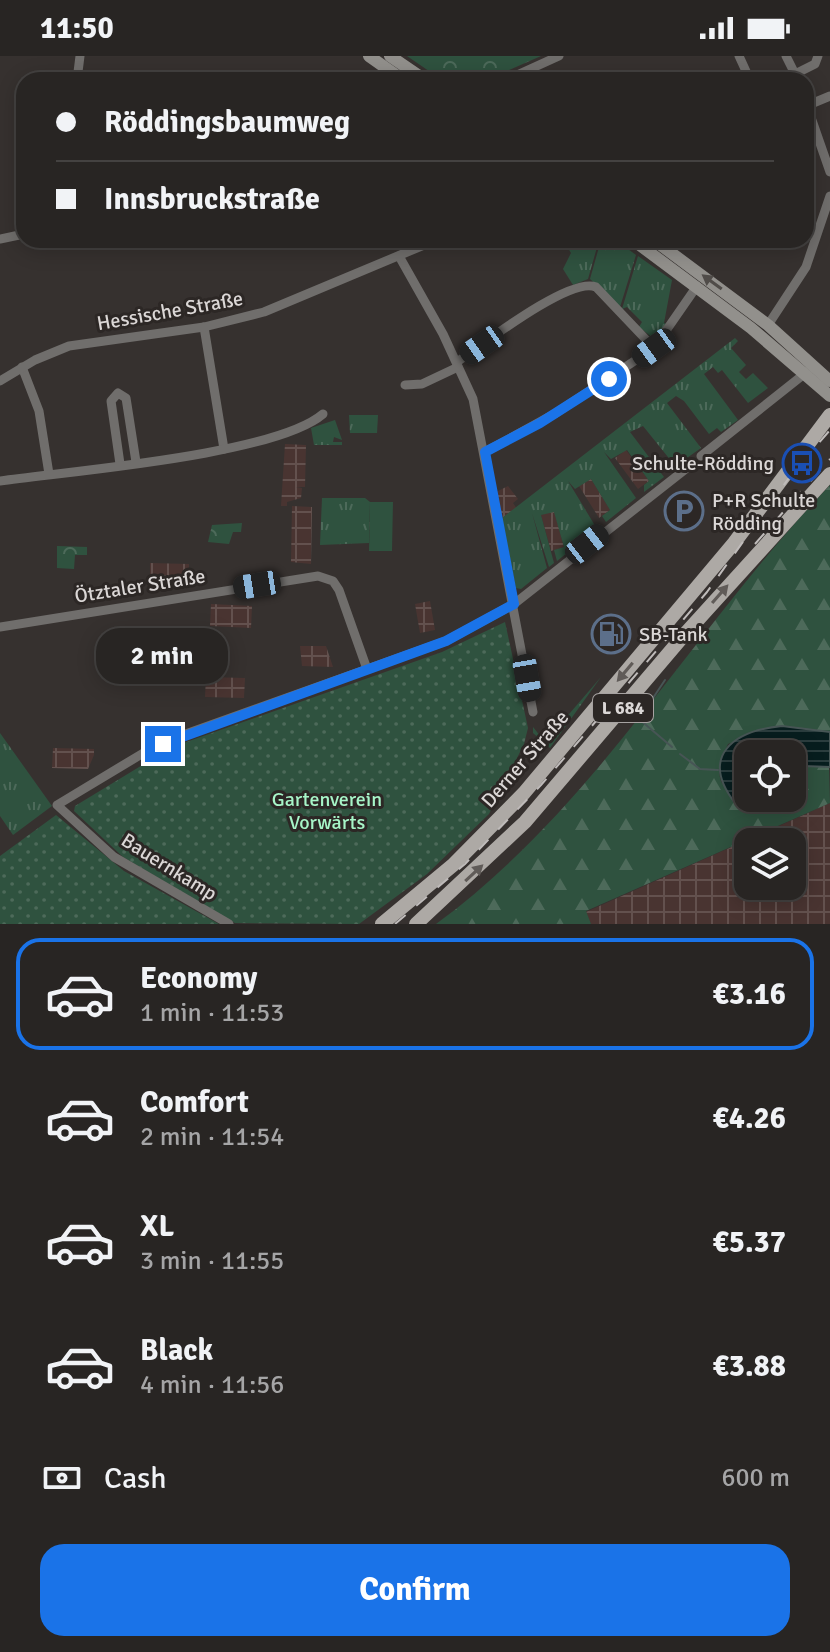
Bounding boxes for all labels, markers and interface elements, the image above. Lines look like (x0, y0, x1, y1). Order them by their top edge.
text: 11:50 (40, 10, 114, 47)
text: Röddingsbaumweg (104, 104, 350, 141)
text: Innsbruckstraße (104, 181, 320, 218)
one-way arrow (701, 274, 722, 290)
street label: Hessische Straße (95, 286, 245, 336)
car (455, 321, 509, 369)
car (628, 324, 680, 372)
route start (591, 361, 627, 397)
bus stop icon: Schulte-Rödding (781, 442, 823, 484)
place label: Schulte-Rödding (632, 451, 774, 476)
place label: P+R Schulte Rödding (712, 488, 815, 536)
parking icon: P+R Schulte Rödding (663, 490, 705, 532)
car (561, 520, 613, 568)
street label: Ötztaler Straße (73, 563, 207, 609)
car (231, 569, 283, 601)
one-way arrow (711, 584, 729, 603)
fuel station icon: SB-Tank (590, 613, 632, 655)
place label: SB-Tank (639, 622, 708, 647)
callout: 2 min (97, 628, 229, 684)
text: 2 min (131, 640, 193, 672)
car (511, 652, 543, 704)
one-way arrow (617, 662, 634, 682)
road number: L 684 (593, 694, 653, 722)
street label: Derner Straße (476, 705, 574, 813)
route end (145, 726, 181, 762)
map controls (734, 740, 806, 900)
button: locate (734, 740, 806, 812)
park label: Gartenverein Vorwärts (272, 787, 382, 835)
street label: Bauernkamp (117, 828, 221, 906)
button: layers (734, 828, 806, 900)
one-way arrow (465, 864, 484, 882)
icon: car (44, 958, 116, 1030)
text: Economy (140, 960, 257, 997)
text: €3.16 (713, 976, 786, 1013)
text: 1 min · 11:53 (140, 997, 284, 1029)
icon: car (44, 1082, 116, 1154)
text: Comfort (140, 1084, 249, 1121)
text: €4.26 (713, 1100, 786, 1137)
text: 2 min · 11:54 (140, 1121, 284, 1153)
icon: car (44, 1206, 116, 1278)
text: XL (140, 1208, 174, 1245)
text: €5.37 (713, 1224, 786, 1261)
text: 3 min · 11:55 (140, 1245, 284, 1277)
icon: car (44, 1330, 116, 1402)
text: Black (140, 1332, 213, 1369)
text: €3.88 (713, 1348, 786, 1385)
text: 4 min · 11:56 (140, 1369, 284, 1401)
icon: cash (40, 1456, 84, 1500)
text: Cash (104, 1460, 167, 1497)
text: 600 m (721, 1462, 790, 1494)
button: Confirm (40, 1544, 790, 1636)

